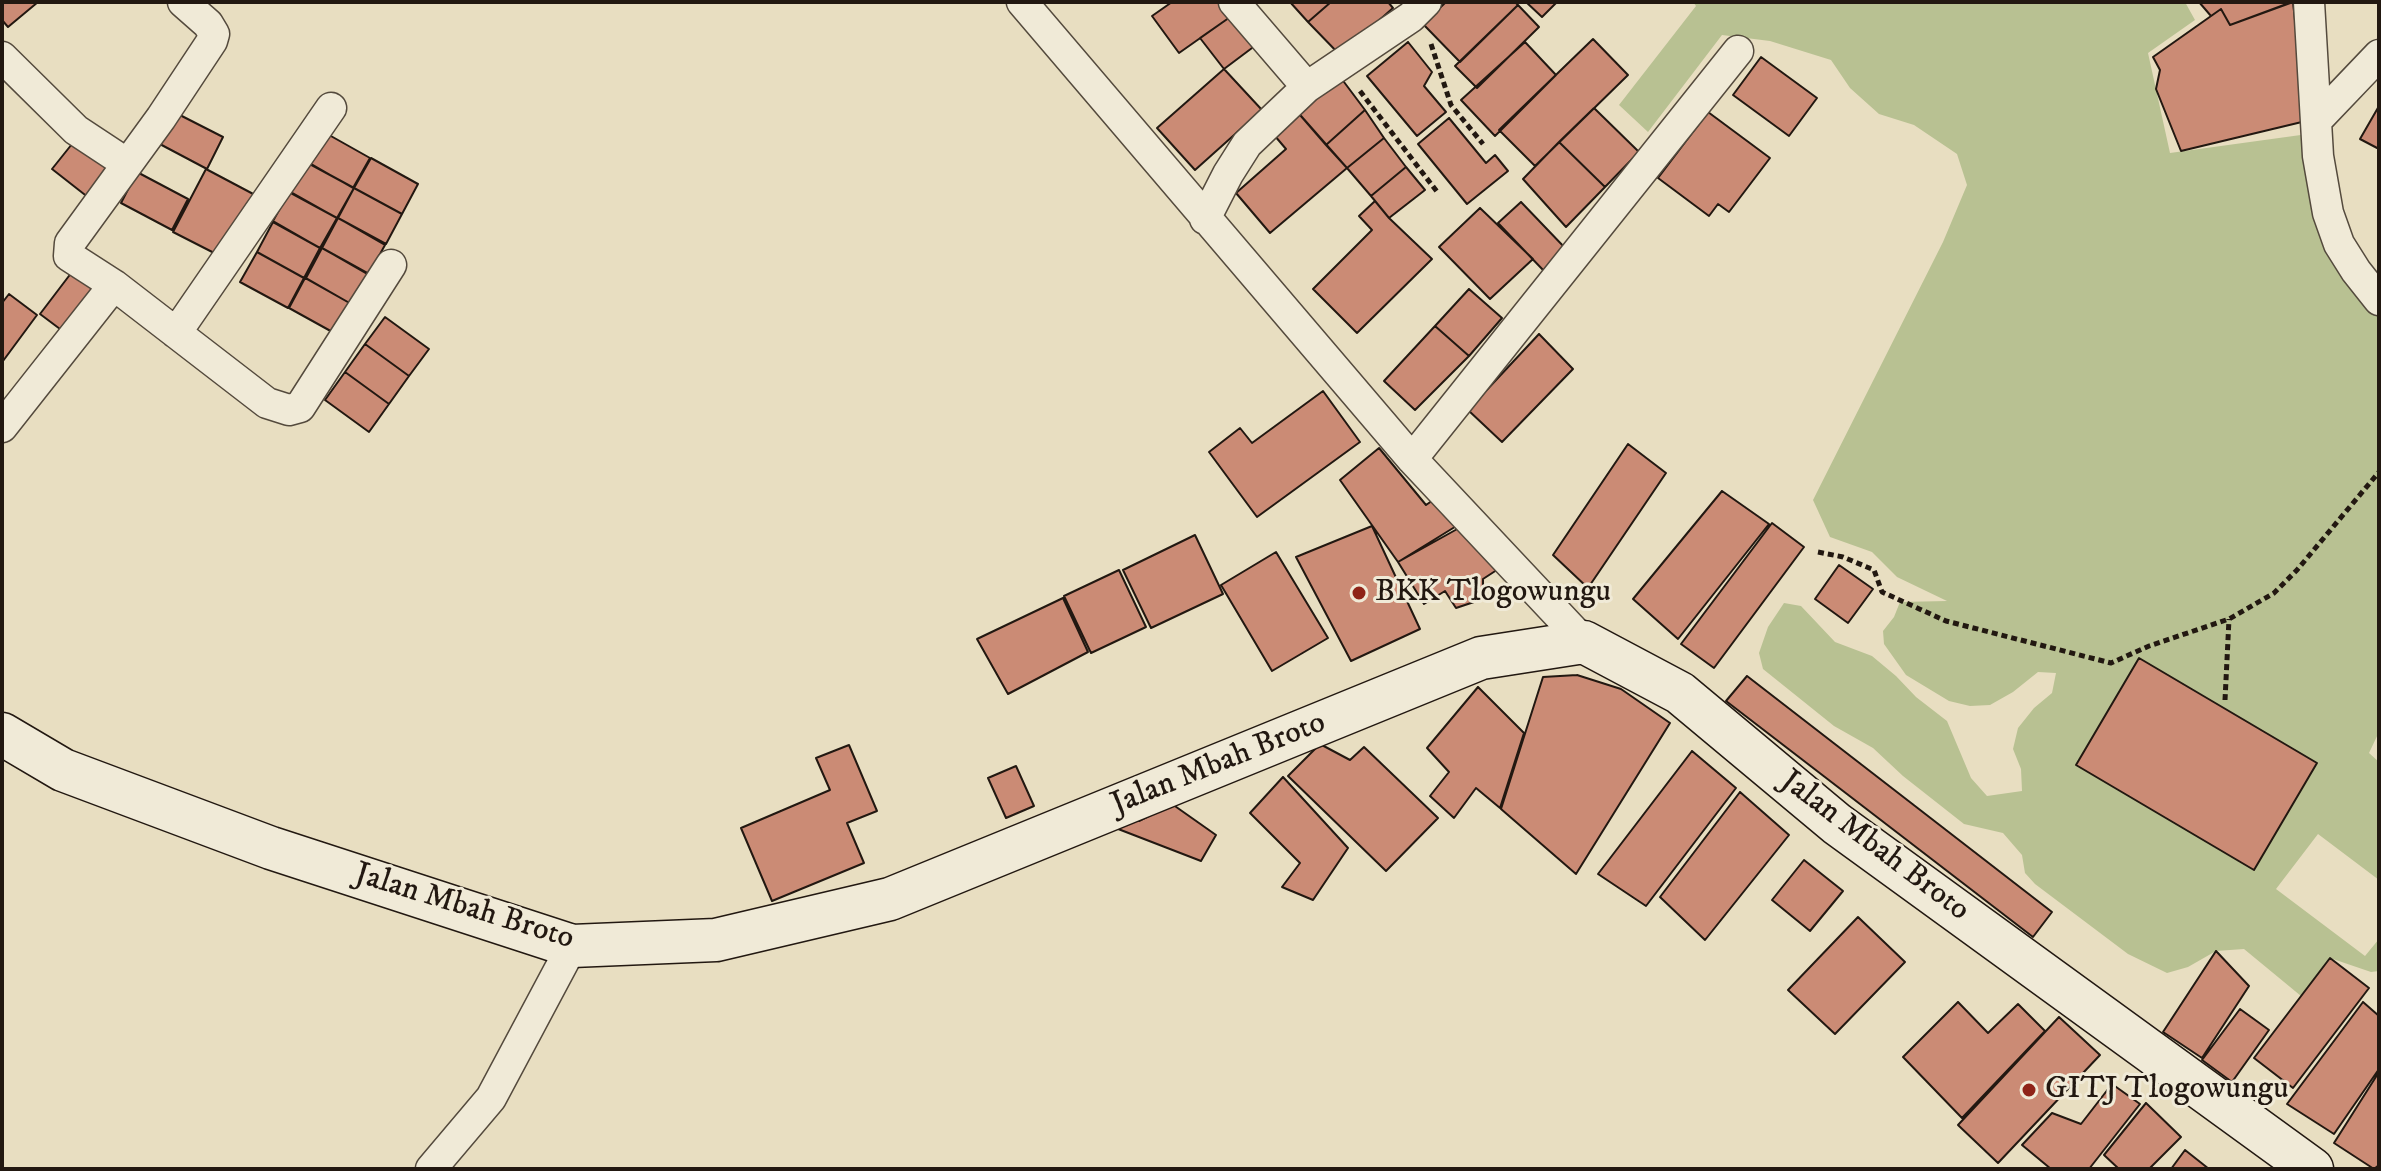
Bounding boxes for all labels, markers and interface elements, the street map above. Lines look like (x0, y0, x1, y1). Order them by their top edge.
place label: BKK Tlogowungu (1375, 574, 1611, 612)
marker: BKK Tlogowungu (1350, 584, 1368, 602)
street label: Jalan Mbah Broto (1106, 705, 1332, 825)
street label: Jalan Mbah Broto (1772, 763, 1976, 931)
street label: Jalan Mbah Broto (350, 856, 578, 960)
place label: GITJ Tlogowungu (2045, 1071, 2289, 1109)
marker: GITJ Tlogowungu (2020, 1081, 2038, 1099)

